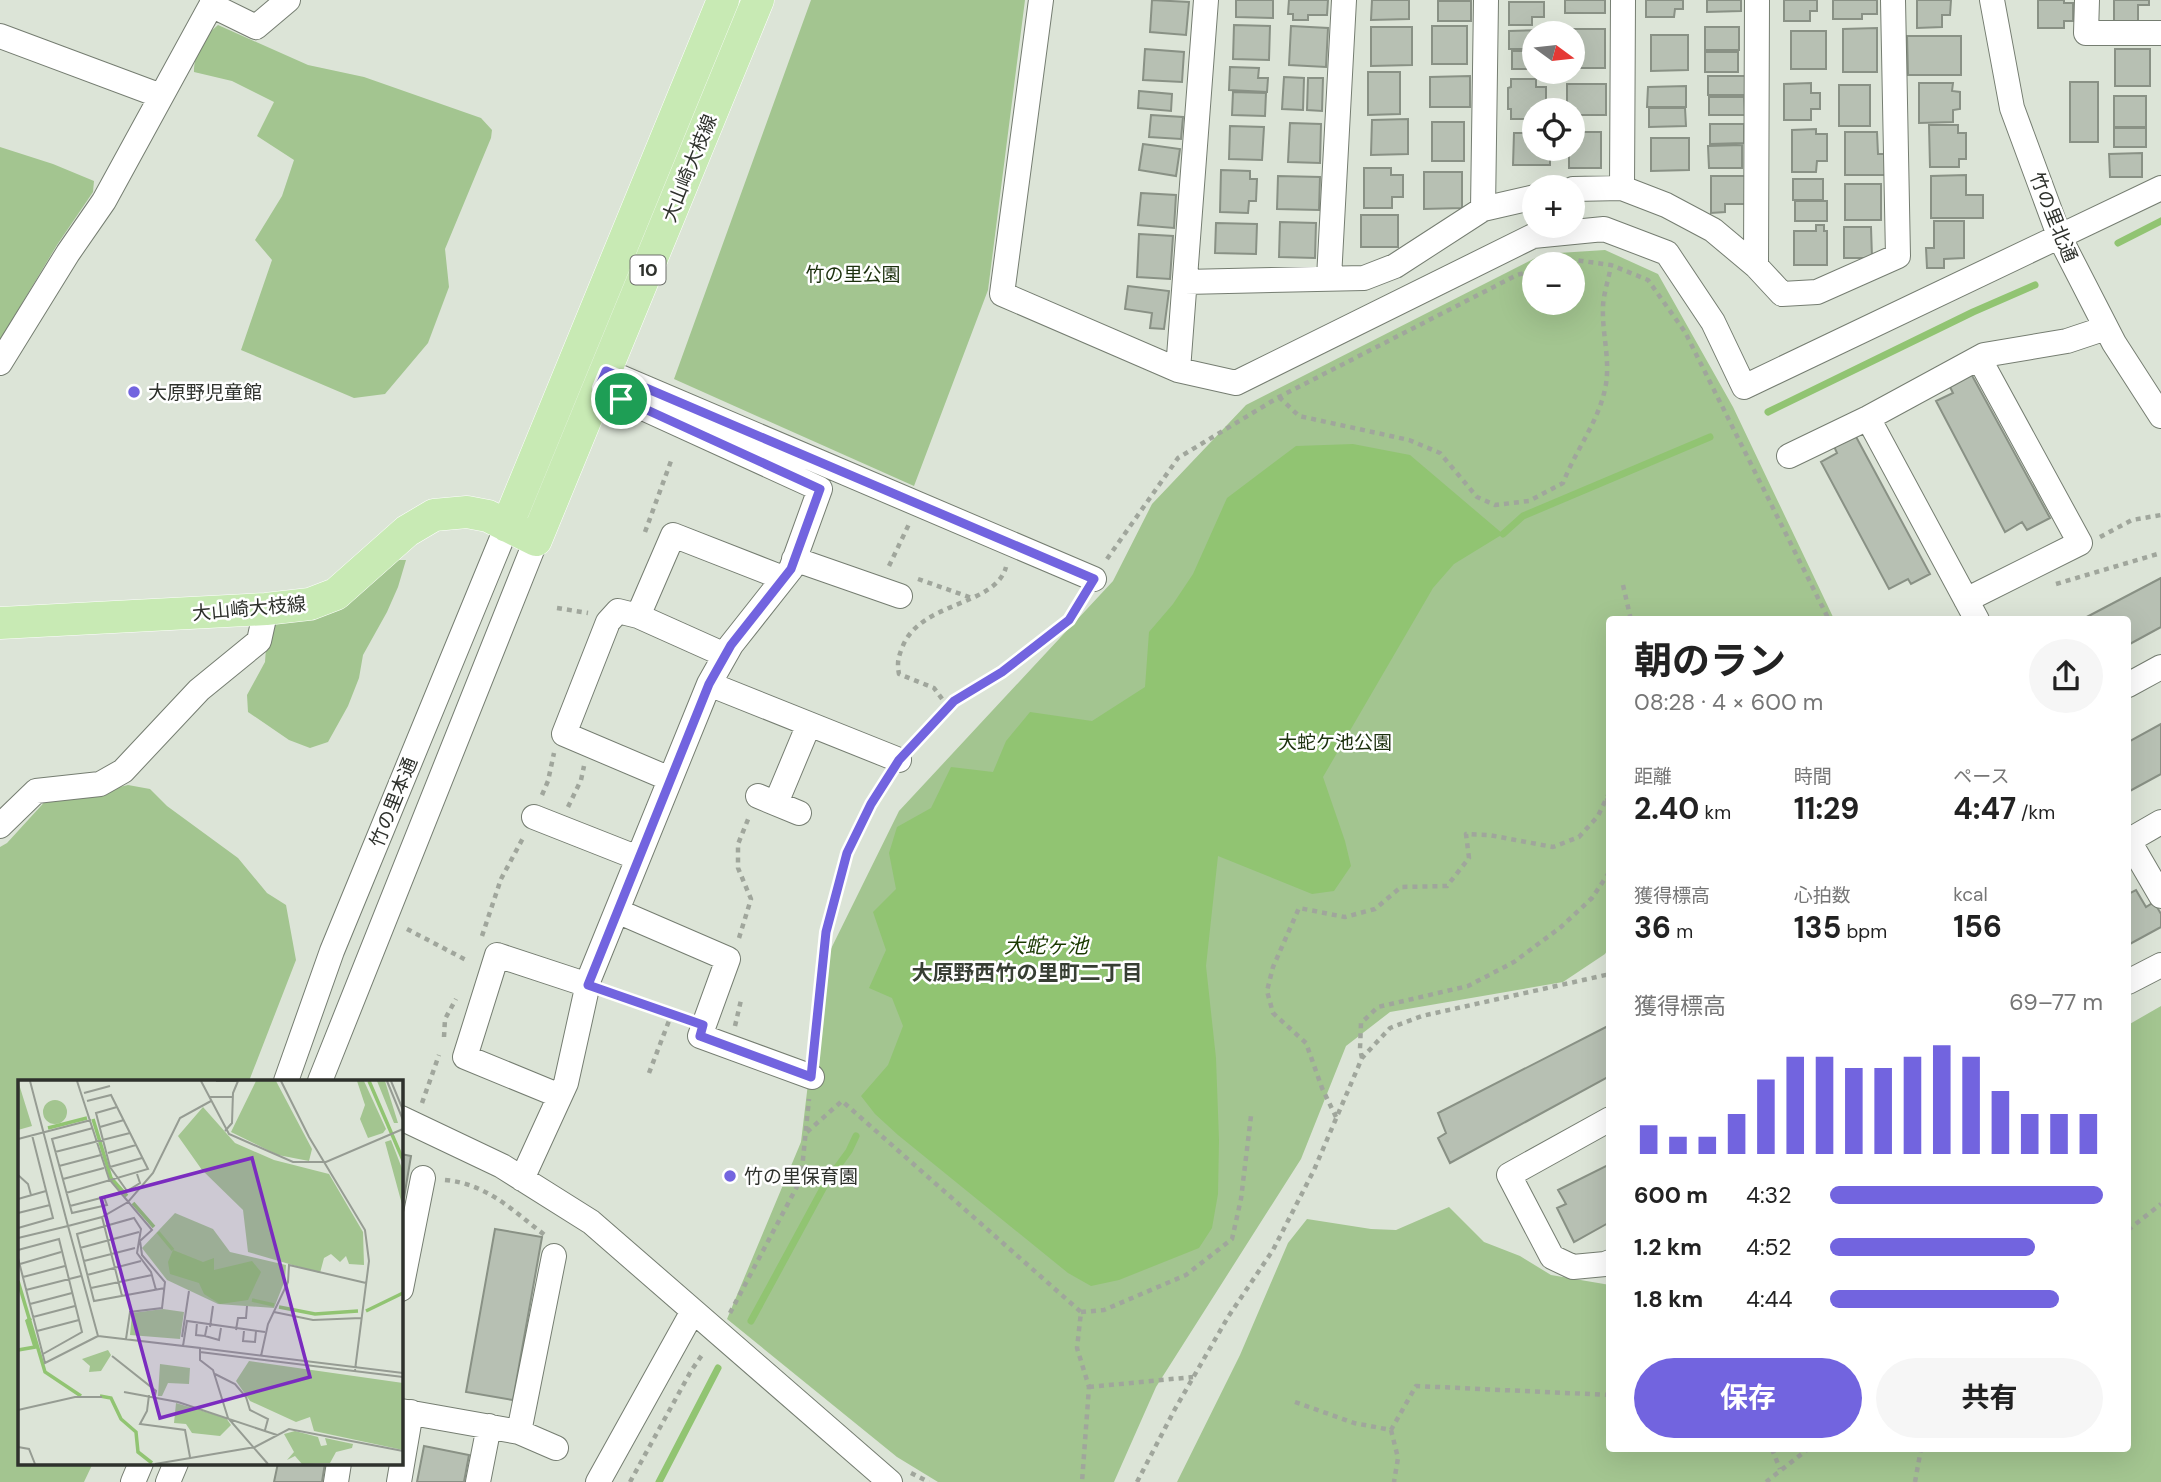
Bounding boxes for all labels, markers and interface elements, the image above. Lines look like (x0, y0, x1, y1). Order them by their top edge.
north arrow (1522, 21, 1586, 84)
map controls (1522, 21, 1585, 315)
button: locate (1522, 98, 1585, 161)
street label: 大山崎大枝線 (657, 111, 722, 226)
street label: 竹の里北通 (2024, 168, 2083, 266)
button: + (1522, 175, 1585, 238)
button: − (1522, 252, 1585, 315)
road number: 10 (630, 256, 666, 284)
park label: 竹の里公園 (805, 262, 901, 287)
pin (591, 369, 651, 429)
place label: 大原野児童館 (148, 380, 262, 405)
icon: arrive (602, 380, 640, 418)
marker: 大原野児童館 (126, 384, 142, 400)
street label: 大山崎大枝線 (191, 591, 307, 626)
text: 朝のラン (1634, 636, 1786, 686)
button: share (2029, 639, 2103, 713)
text: 08:28 · 4 × 600 m (1634, 687, 1823, 717)
park label: 大蛇ケ池公園 (1278, 730, 1392, 755)
street label: 竹の里本通 (364, 753, 423, 851)
text: 距離 (1634, 764, 1672, 789)
text: 時間 (1794, 764, 1832, 789)
text: ペース (1953, 764, 2009, 789)
text: 2.40 (1634, 789, 1700, 828)
text: 11:29 (1794, 789, 1859, 828)
text: 4:47 (1953, 789, 2016, 828)
text: km (1700, 800, 1731, 825)
text: /km (2016, 800, 2055, 825)
text: kcal (1953, 882, 1988, 907)
text: 獲得標高 (1634, 883, 1710, 908)
text: 心拍数 (1794, 883, 1851, 908)
text: 156 (1953, 907, 2002, 946)
text: 36 (1634, 908, 1671, 947)
text: 135 (1794, 908, 1841, 947)
text: m (1671, 919, 1693, 944)
text: bpm (1841, 919, 1887, 944)
water label: 大蛇ヶ池 (1004, 932, 1090, 960)
district label: 大原野西竹の里町二丁目 (912, 959, 1143, 987)
text: 69–77 m (2009, 987, 2103, 1017)
text: 獲得標高 (1634, 991, 1726, 1021)
inset map (18, 1080, 402, 1464)
place label: 竹の里保育園 (744, 1164, 858, 1189)
marker: 竹の里保育園 (722, 1168, 738, 1184)
text: 600 m (1634, 1180, 1708, 1210)
text: 4:32 (1746, 1180, 1791, 1210)
text: 1.2 km (1634, 1232, 1702, 1262)
text: 4:52 (1746, 1232, 1792, 1262)
text: 1.8 km (1634, 1284, 1703, 1314)
text: 4:44 (1746, 1284, 1793, 1314)
button: 保存 (1634, 1358, 1862, 1438)
button: 共有 (1876, 1358, 2103, 1438)

